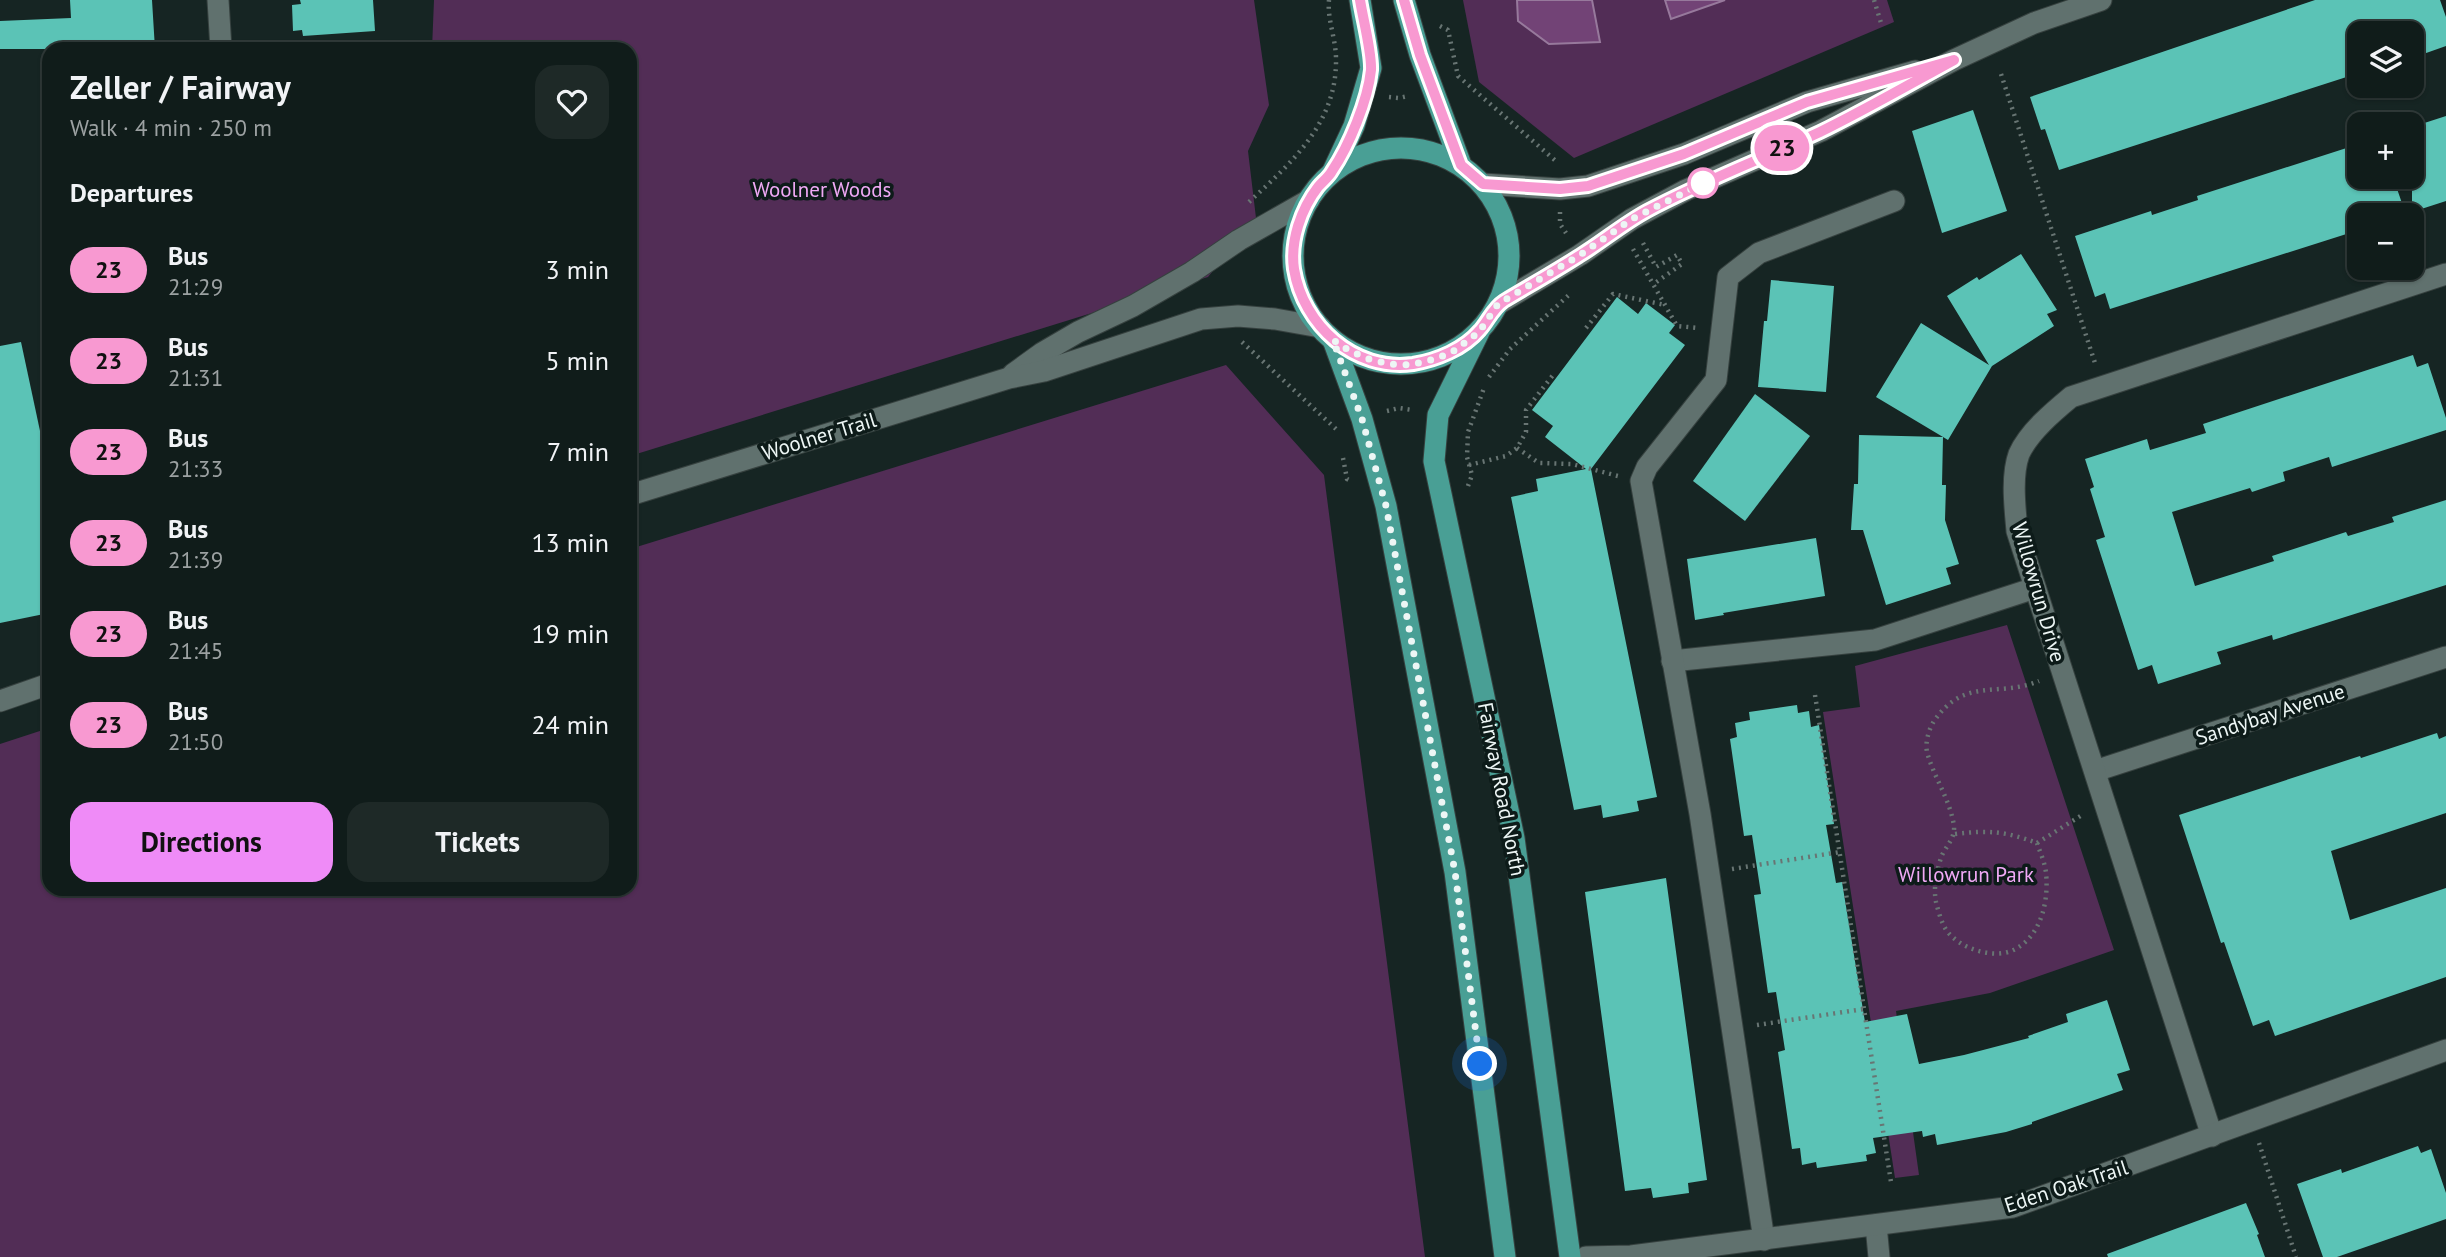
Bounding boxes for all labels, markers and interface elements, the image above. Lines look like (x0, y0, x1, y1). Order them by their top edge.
map controls (2347, 21, 2424, 280)
button: layers (2347, 21, 2424, 98)
text: Zeller / Fairway (70, 65, 291, 108)
button: heart (535, 65, 609, 139)
button: + (2347, 112, 2424, 189)
text: Walk · 4 min · 250 m (70, 113, 272, 142)
line badge: 23 (1750, 125, 1814, 171)
text: 23 (1768, 132, 1796, 163)
unlabelled marker (1688, 168, 1718, 198)
text: Departures (70, 176, 193, 209)
park label: Woolner Woods (753, 176, 891, 203)
button: − (2347, 203, 2424, 280)
text: Bus (168, 239, 208, 272)
text: 3 min (546, 253, 609, 286)
text: 23 (95, 254, 122, 285)
text: 21:29 (168, 272, 223, 301)
text: Bus (168, 330, 208, 363)
text: 5 min (546, 344, 609, 377)
text: 23 (95, 345, 122, 376)
text: 21:31 (168, 363, 223, 392)
street label: Woolner Trail (759, 406, 879, 466)
text: Bus (168, 421, 208, 454)
text: 7 min (547, 435, 609, 468)
text: 23 (95, 436, 122, 467)
text: 21:33 (168, 454, 223, 483)
text: Bus (168, 512, 208, 545)
street label: Willowrun Drive (2006, 519, 2072, 665)
text: 13 min (531, 526, 609, 559)
text: 23 (95, 527, 122, 558)
text: 21:39 (168, 545, 223, 574)
text: Bus (168, 603, 208, 636)
text: 19 min (531, 617, 609, 650)
text: 23 (95, 618, 122, 649)
text: 21:45 (168, 636, 223, 665)
street label: Sandybay Avenue (2192, 677, 2348, 751)
text: Bus (168, 694, 208, 727)
street label: Fairway Road North (1472, 700, 1532, 878)
text: 24 min (531, 708, 609, 741)
text: 23 (95, 709, 122, 740)
text: 21:50 (168, 727, 223, 756)
button: Directions (70, 802, 333, 882)
button: Tickets (347, 802, 609, 882)
park label: Willowrun Park (1898, 861, 2034, 888)
your location (1462, 1046, 1497, 1081)
street label: Eden Oak Trail (2001, 1153, 2131, 1219)

